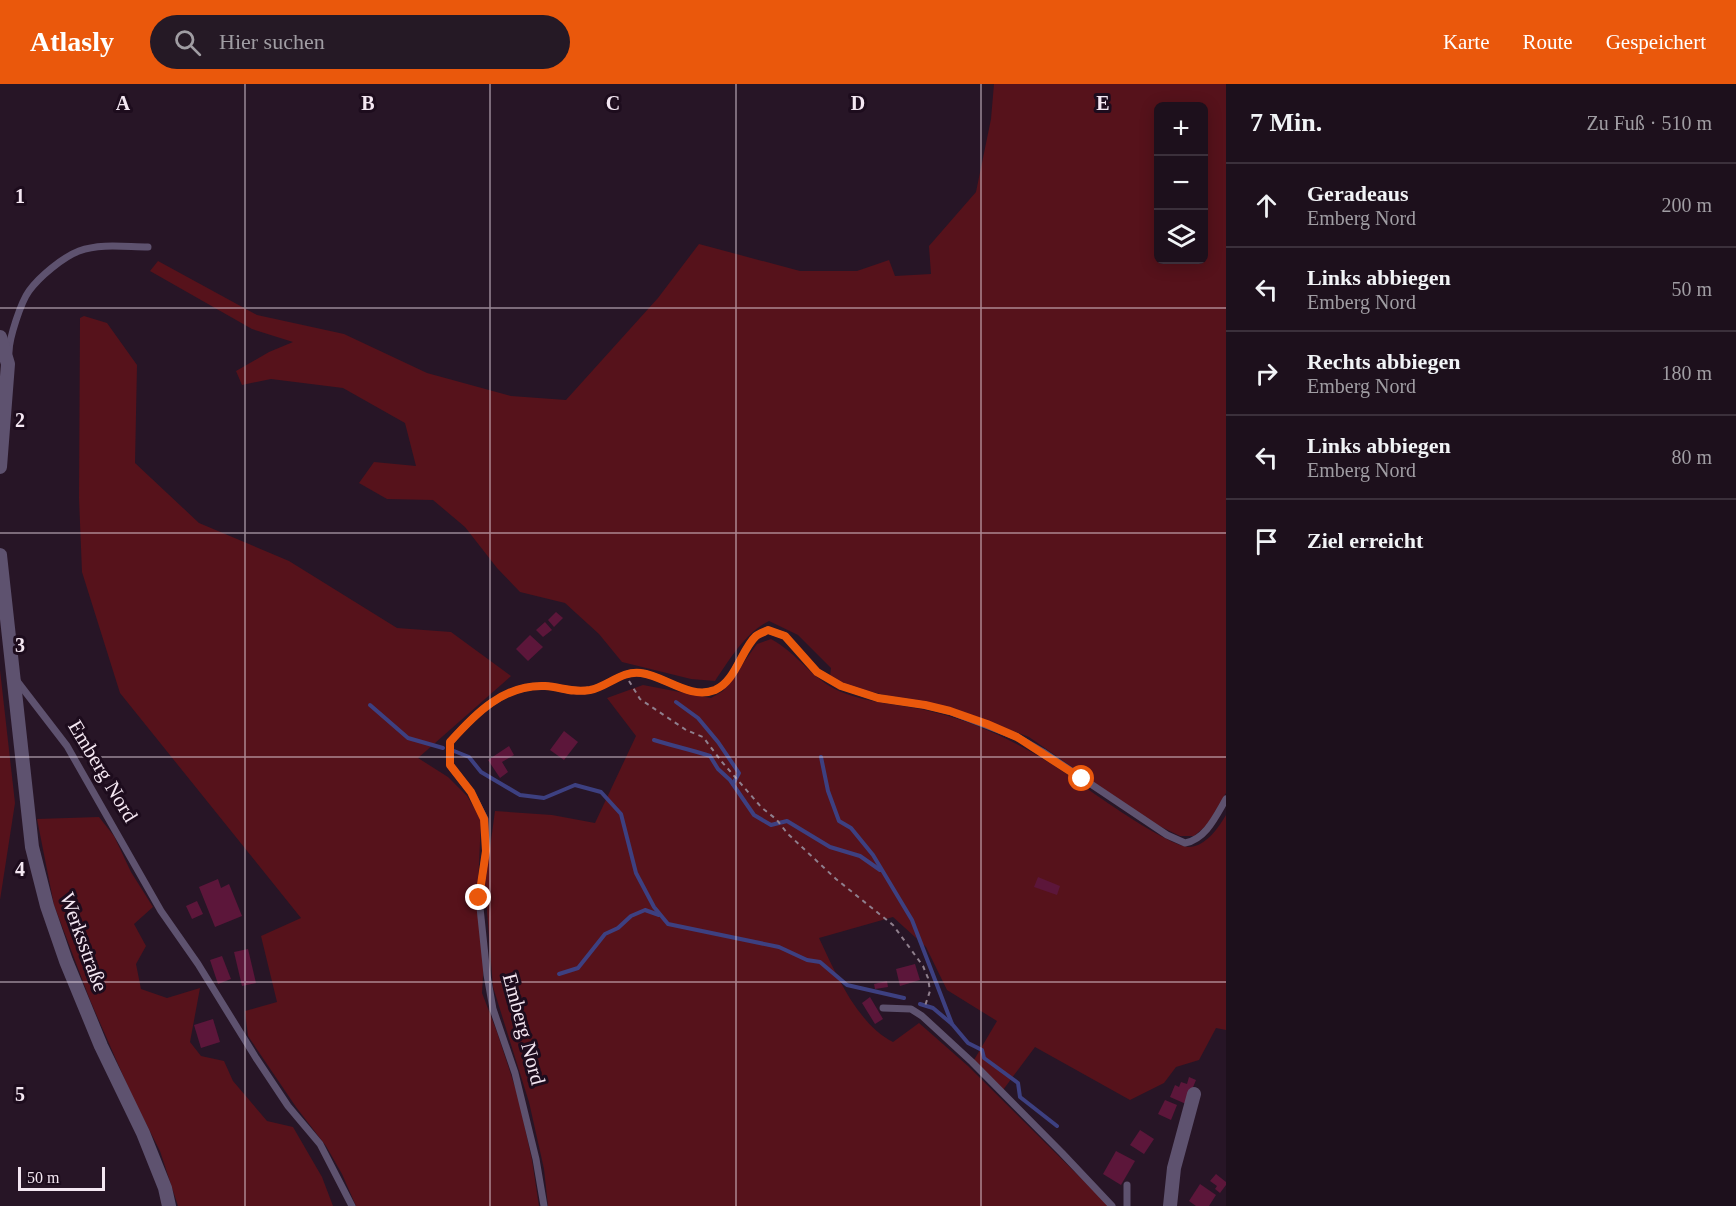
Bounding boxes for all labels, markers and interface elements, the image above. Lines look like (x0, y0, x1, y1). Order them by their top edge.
search box (150, 15, 570, 69)
text: Atlasly (30, 26, 114, 57)
icon: search (171, 26, 204, 59)
text: Hier suchen (219, 29, 325, 54)
text: Karte (1443, 30, 1490, 54)
text: Route (1523, 30, 1573, 54)
text: Gespeichert (1606, 30, 1706, 54)
text: A (116, 92, 131, 114)
text: B (361, 92, 375, 114)
text: C (606, 92, 620, 114)
text: D (851, 92, 865, 114)
text: E (1096, 92, 1110, 114)
map controls (1154, 102, 1208, 264)
button: + (1154, 102, 1208, 156)
text: 7 Min. (1250, 108, 1322, 137)
text: Zu Fuß · 510 m (1586, 112, 1712, 134)
button: − (1154, 156, 1208, 210)
text: Geradeaus (1307, 181, 1408, 206)
text: 1 (15, 185, 25, 207)
icon: ahead (1250, 189, 1283, 222)
text: 200 m (1661, 194, 1712, 216)
text: Emberg Nord (1307, 207, 1416, 229)
button: layers (1154, 210, 1208, 264)
text: Links abbiegen (1307, 265, 1451, 290)
icon: left (1250, 273, 1283, 306)
text: 50 m (1671, 278, 1712, 300)
text: Emberg Nord (1307, 291, 1416, 313)
text: Rechts abbiegen (1307, 349, 1460, 374)
icon: right (1250, 357, 1283, 390)
text: 180 m (1661, 362, 1712, 384)
text: Emberg Nord (1307, 375, 1416, 397)
text: 2 (15, 409, 25, 431)
text: Links abbiegen (1307, 433, 1451, 458)
icon: left (1250, 441, 1283, 474)
text: 80 m (1671, 446, 1712, 468)
text: Emberg Nord (1307, 459, 1416, 481)
icon: arrive (1250, 525, 1283, 558)
text: Ziel erreicht (1307, 528, 1423, 553)
text: 3 (15, 634, 25, 656)
street label: Emberg Nord (63, 716, 143, 827)
route start (1068, 765, 1094, 791)
text: 4 (15, 858, 25, 880)
route end (465, 884, 491, 910)
street label: Werksstraße (55, 889, 113, 995)
street label: Emberg Nord (498, 971, 551, 1088)
text: 5 (15, 1083, 25, 1105)
scale bar (18, 1164, 105, 1192)
text: 50 m (27, 1169, 59, 1186)

